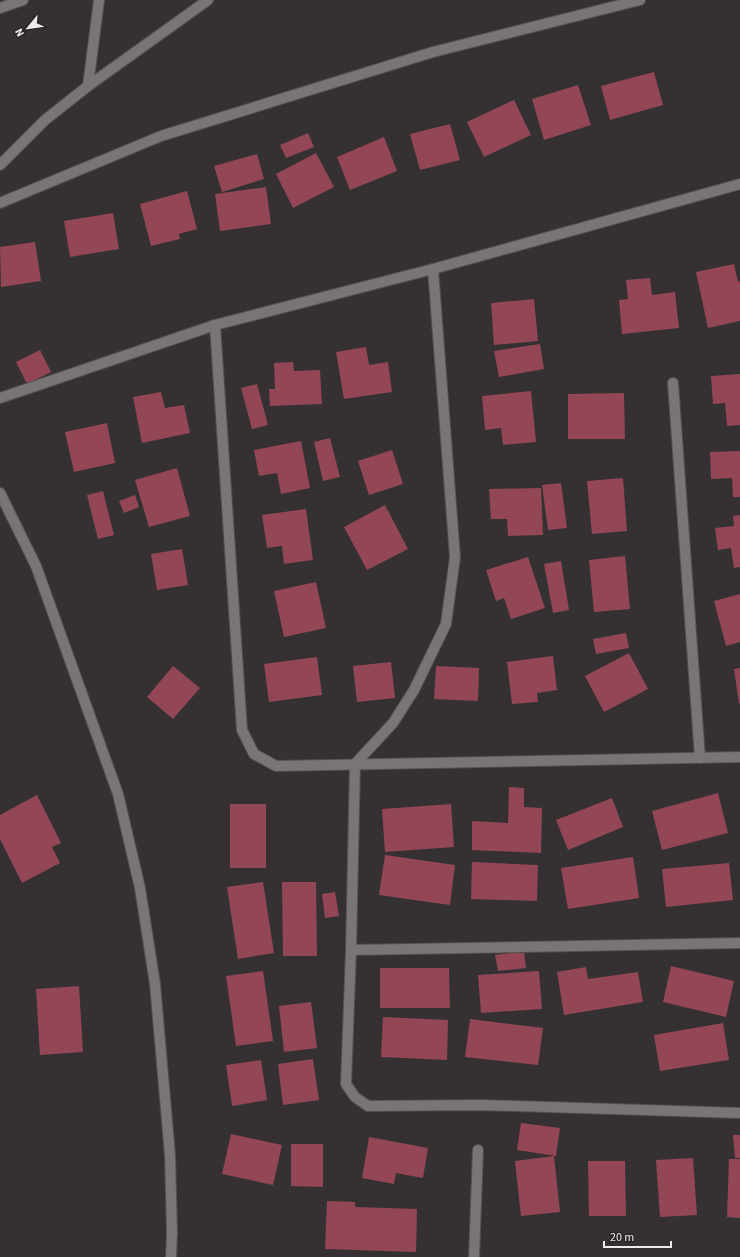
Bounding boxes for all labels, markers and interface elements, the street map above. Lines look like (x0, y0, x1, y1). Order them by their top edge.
north arrow (8, 8, 48, 48)
text: N (11, 26, 28, 39)
scale bar (604, 1223, 671, 1249)
text: 20 m (610, 1229, 634, 1246)

